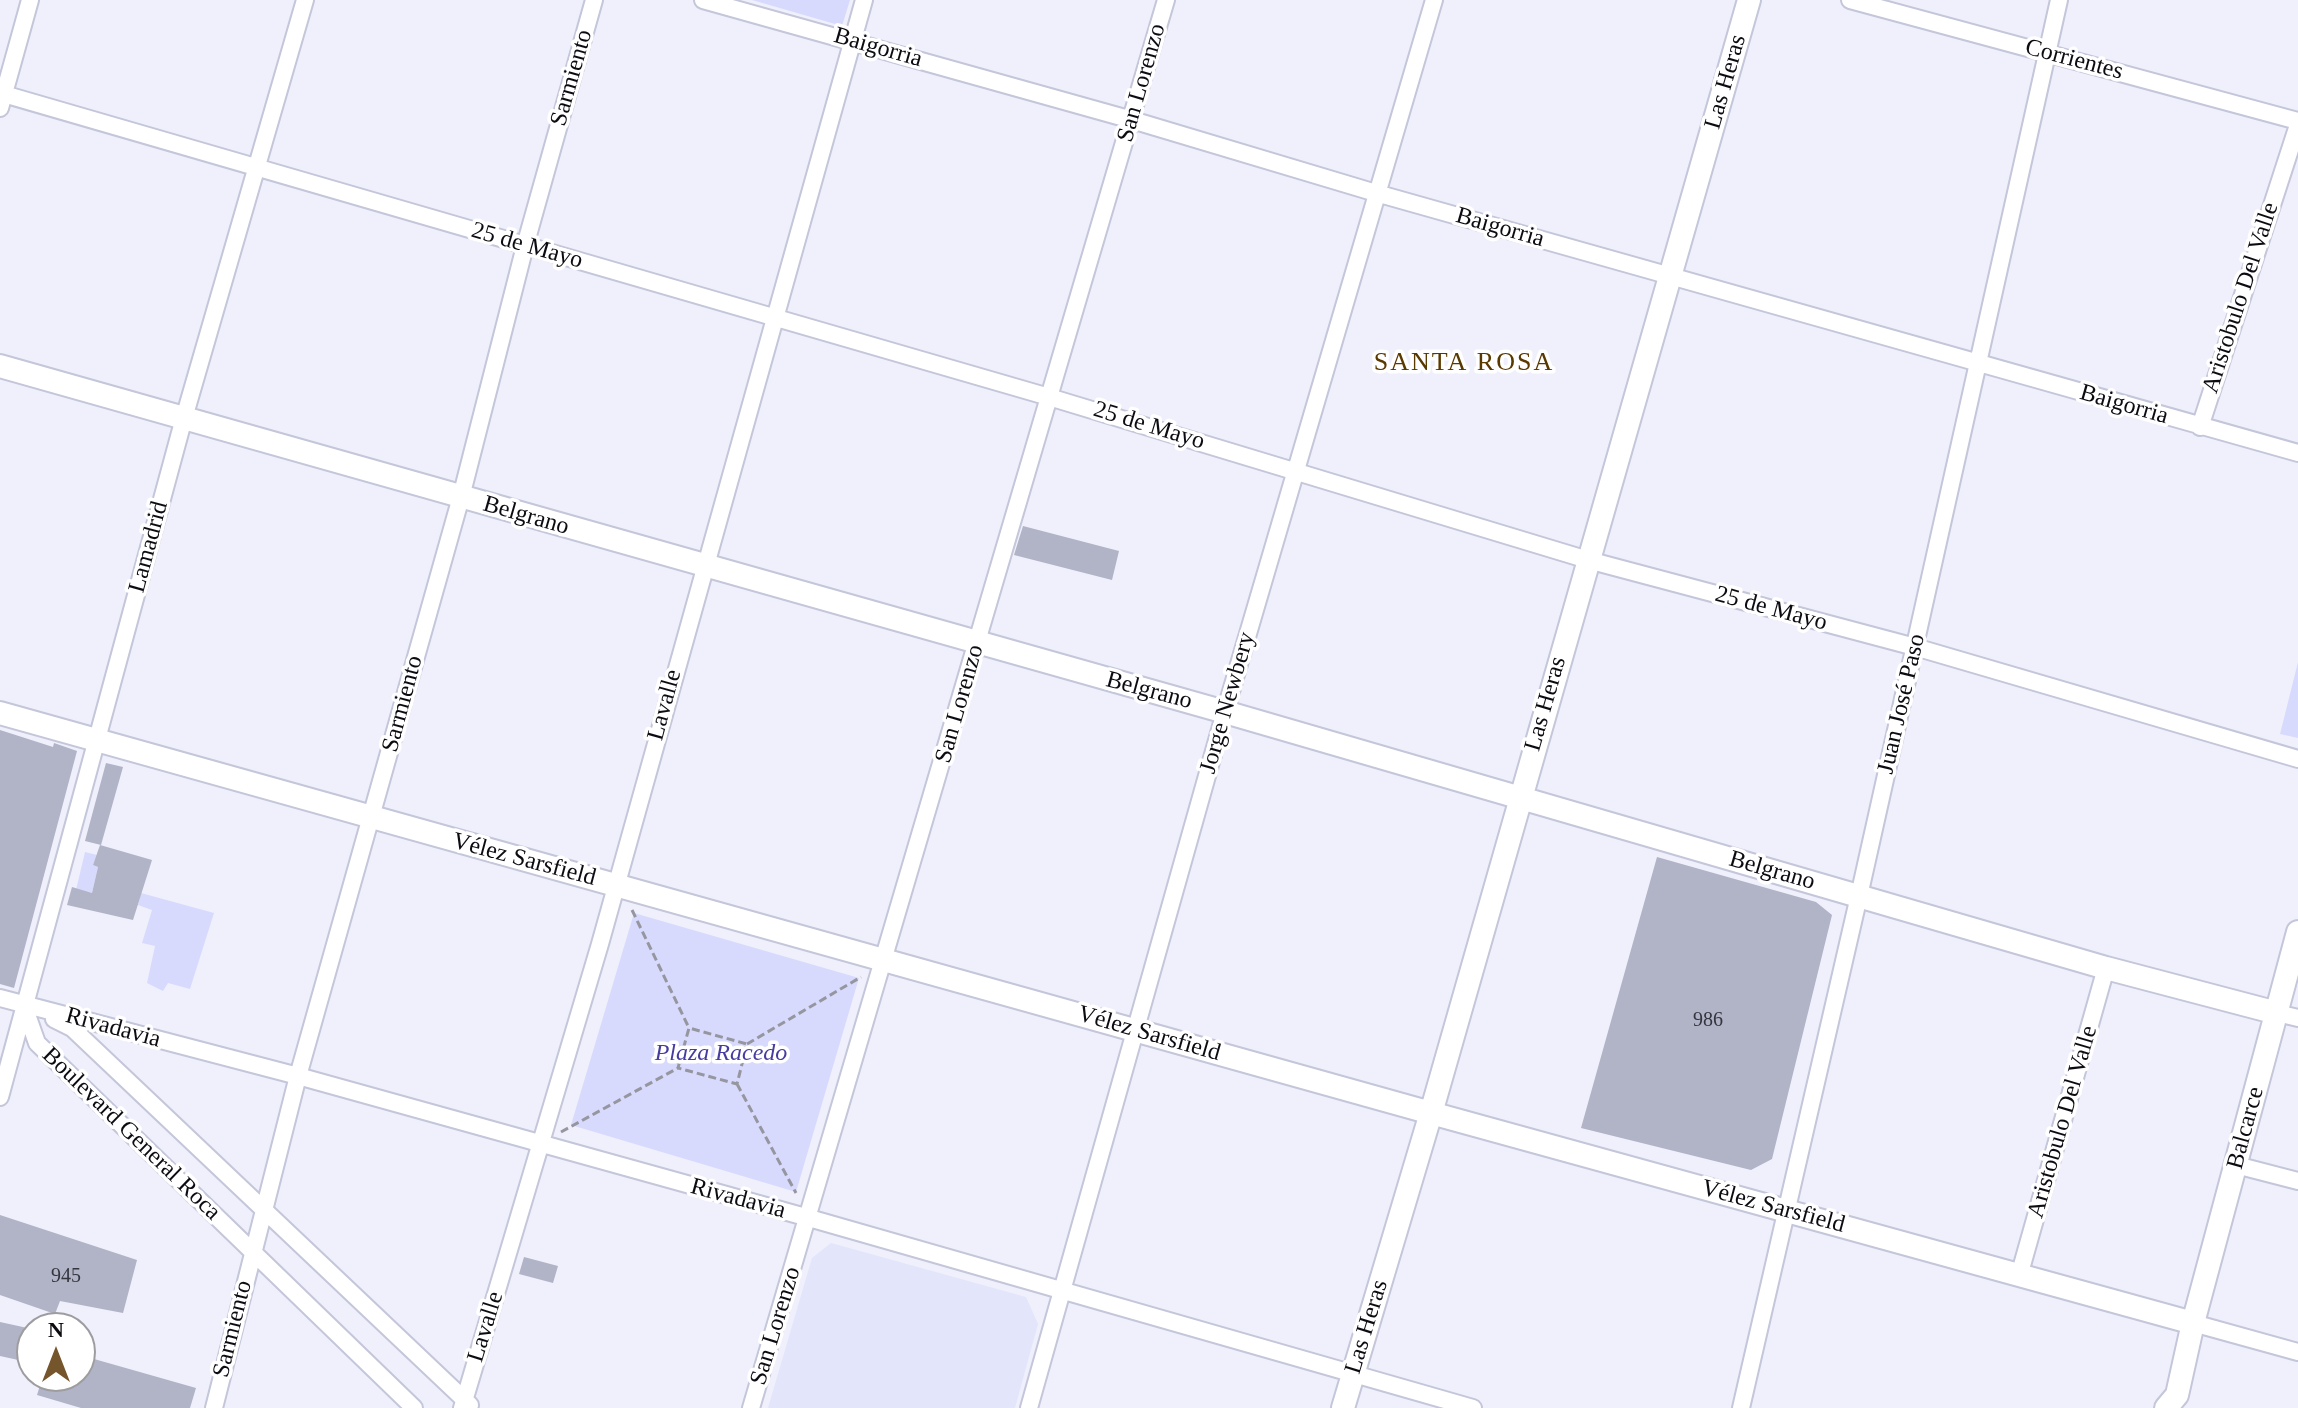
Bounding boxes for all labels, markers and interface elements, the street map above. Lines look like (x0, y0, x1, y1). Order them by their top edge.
street label: San Lorenzo (1111, 20, 1173, 146)
street label: Baigorria (830, 22, 926, 74)
street label: Sarmiento (545, 27, 599, 129)
street label: Las Heras (1699, 32, 1753, 132)
street label: Corrientes (2022, 33, 2126, 87)
street label: Aristobulo Del Valle (2197, 199, 2285, 397)
street label: Baigorria (1452, 202, 1548, 254)
street label: 25 de Mayo (468, 216, 586, 276)
district label: SANTA ROSA (1374, 347, 1554, 379)
street label: Baigorria (2076, 379, 2172, 431)
street label: 25 de Mayo (1090, 395, 1208, 457)
street label: Belgrano (480, 490, 572, 542)
street label: Lamadrid (123, 498, 175, 596)
street label: 25 de Mayo (1712, 580, 1830, 638)
street label: Jorge Newbery (1194, 629, 1262, 777)
street label: Juan José Paso (1872, 631, 1932, 777)
street label: San Lorenzo (929, 641, 991, 767)
street label: Sarmiento (376, 653, 430, 755)
street label: Las Heras (1519, 654, 1573, 754)
street label: Belgrano (1103, 666, 1195, 716)
street label: Lavalle (642, 667, 688, 743)
street label: Vélez Sarsfield (449, 827, 599, 893)
street label: Belgrano (1726, 845, 1818, 897)
street label: Vélez Sarsfield (1074, 1000, 1224, 1068)
street label: Rivadavia (62, 1001, 164, 1055)
house number: 986 (1693, 1009, 1723, 1033)
street label: Aristobulo Del Valle (2022, 1023, 2104, 1221)
park label: Plaza Racedo (655, 1040, 787, 1068)
street label: Boulevard General Roca (36, 1041, 226, 1227)
street label: Balcarce (2221, 1084, 2271, 1172)
street label: Rivadavia (687, 1172, 789, 1226)
street label: Vélez Sarsfield (1698, 1174, 1848, 1240)
street label: San Lorenzo (744, 1263, 808, 1389)
house number: 945 (51, 1265, 81, 1289)
street label: Las Heras (1339, 1277, 1395, 1377)
street label: Sarmiento (207, 1278, 259, 1380)
street label: Lavalle (462, 1288, 510, 1366)
north arrow (16, 1312, 96, 1392)
text: N (48, 1317, 64, 1342)

